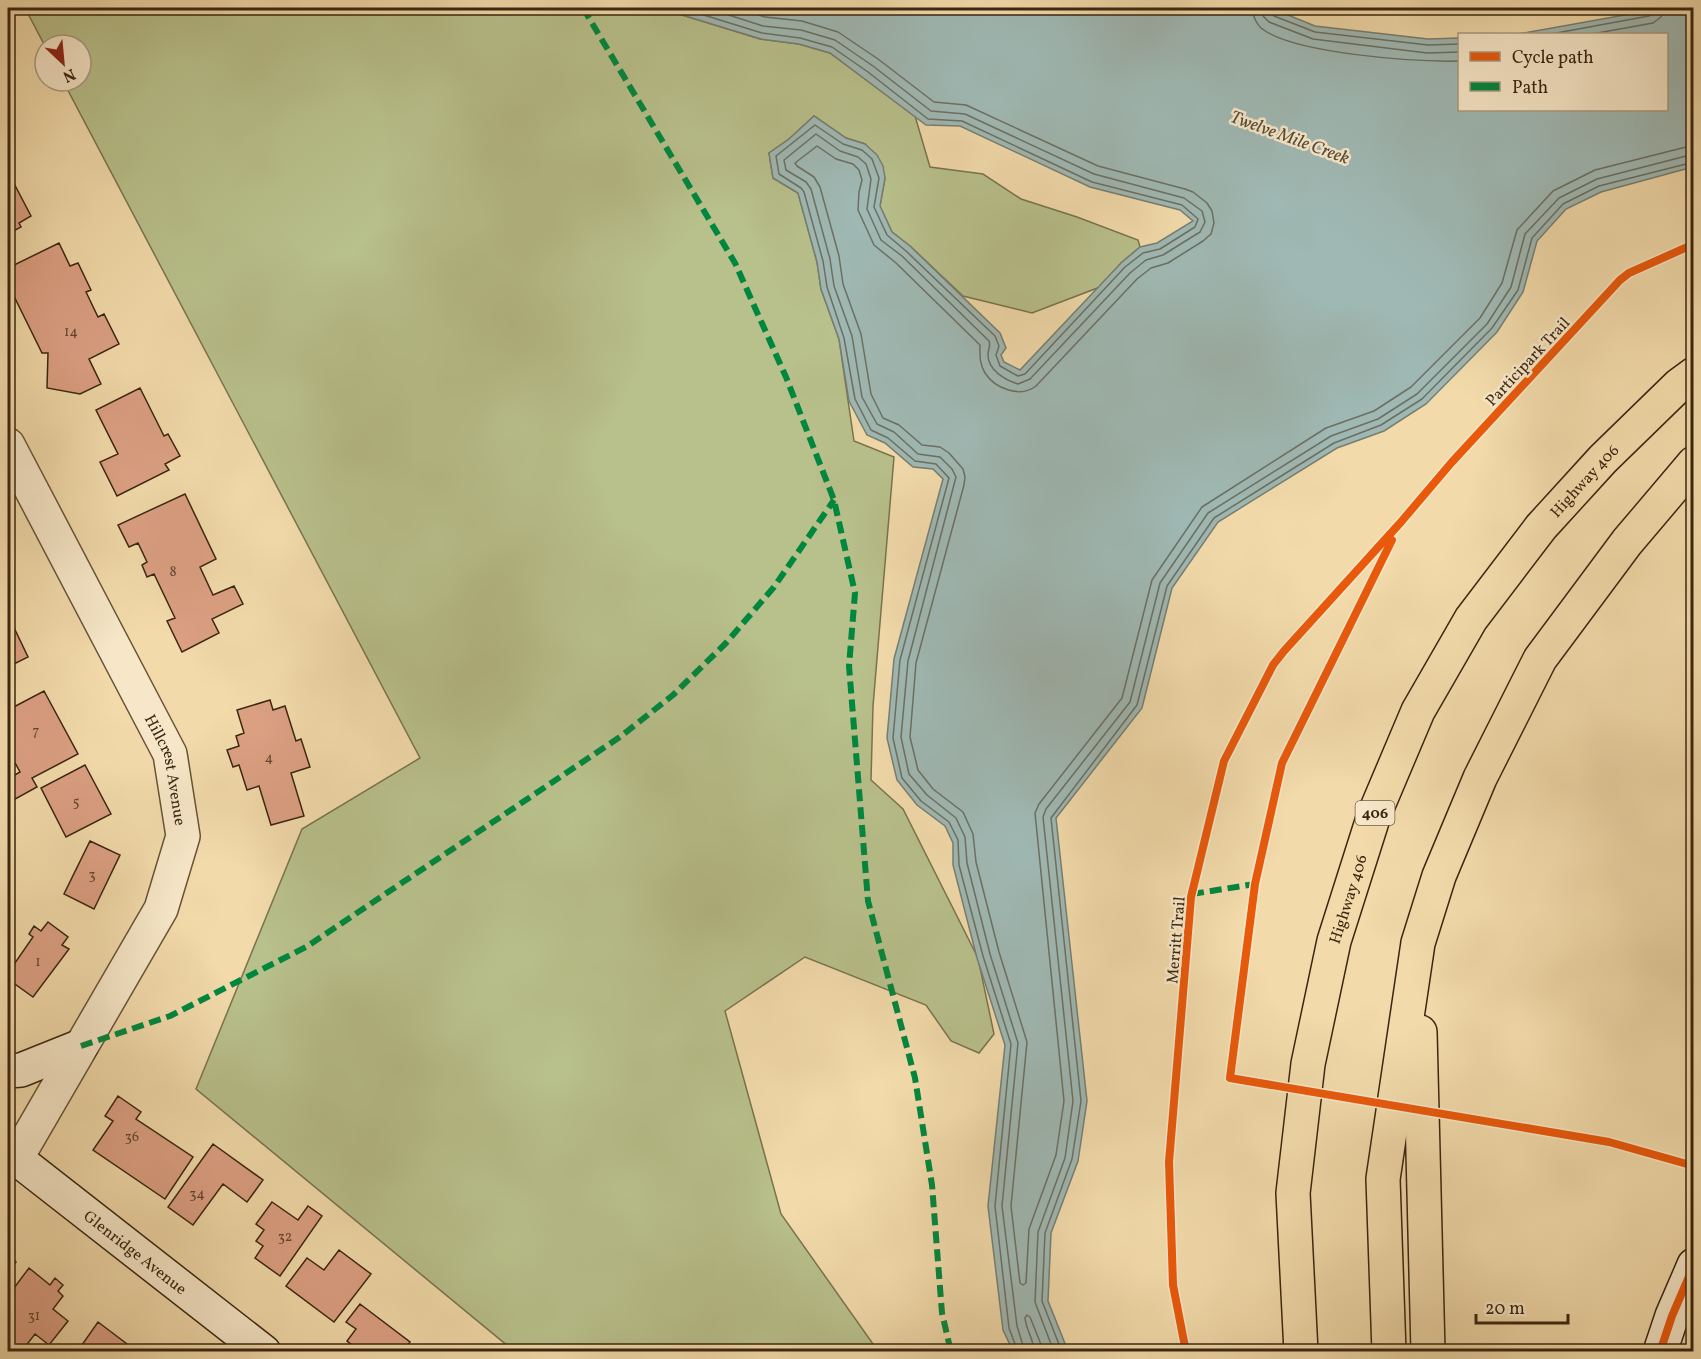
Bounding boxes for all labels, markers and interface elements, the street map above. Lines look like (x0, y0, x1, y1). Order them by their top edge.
north arrow (33, 33, 93, 93)
legend (1458, 33, 1668, 111)
text: Cycle path (1512, 46, 1594, 71)
text: N (58, 62, 79, 87)
text: Path (1512, 76, 1548, 101)
water label: Twelve Mile Creek (1226, 105, 1353, 172)
street label: Participark Trail (1481, 313, 1576, 412)
house number: 14 (64, 323, 78, 342)
street label: Highway 406 (1546, 440, 1625, 523)
house number: 8 (169, 563, 177, 582)
street label: Hillcrest Avenue (138, 711, 190, 827)
house number: 7 (33, 722, 40, 741)
house number: 4 (265, 749, 273, 768)
house number: 5 (73, 793, 79, 812)
road number: 406 (1356, 801, 1394, 825)
street label: Highway 406 (1325, 852, 1374, 947)
house number: 3 (88, 866, 96, 885)
street label: Merritt Trail (1162, 896, 1192, 985)
house number: 1 (35, 953, 41, 972)
house number: 36 (125, 1128, 139, 1147)
house number: 34 (189, 1185, 205, 1204)
street label: Glenridge Avenue (78, 1206, 191, 1301)
house number: 32 (278, 1228, 292, 1247)
scale bar (1476, 1287, 1568, 1325)
text: 20 m (1485, 1297, 1525, 1322)
house number: 31 (28, 1307, 40, 1326)

